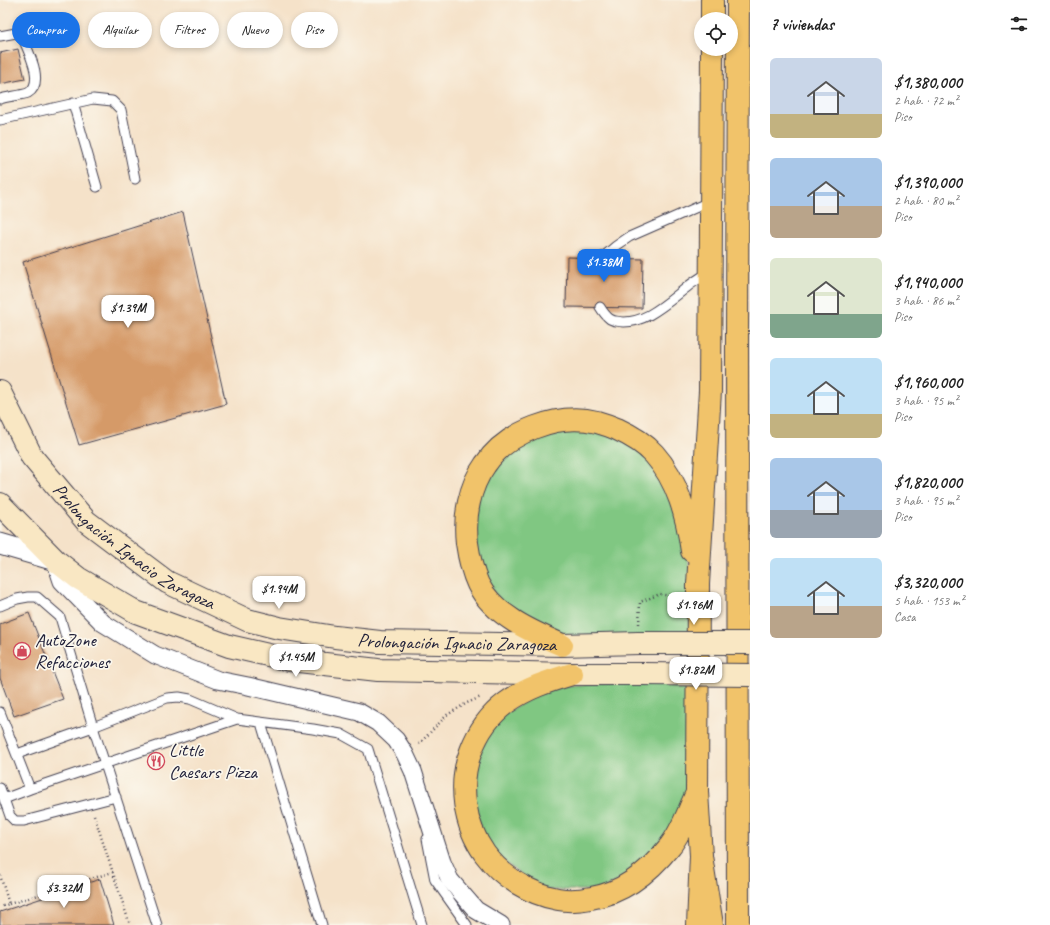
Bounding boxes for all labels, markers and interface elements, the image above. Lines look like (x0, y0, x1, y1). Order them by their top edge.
chip: Comprar (12, 12, 80, 48)
chip: Alquilar (88, 12, 152, 48)
chip: Filtros (160, 12, 219, 48)
chip: Nuevo (227, 12, 283, 48)
chip: Piso (291, 12, 338, 48)
map controls (694, 12, 738, 56)
button: locate (694, 12, 738, 56)
icon: filters (1008, 13, 1030, 35)
text: 7 viviendas (770, 14, 834, 35)
text: $1,380,000 (894, 72, 962, 93)
icon: home (802, 74, 850, 122)
text: 2 hab. · 72 m² (894, 93, 958, 109)
text: Piso (894, 109, 912, 125)
text: $1,390,000 (894, 172, 962, 193)
icon: home (802, 174, 850, 222)
text: 2 hab. · 80 m² (894, 193, 958, 209)
text: Piso (894, 209, 912, 225)
pin: $1.38M (571, 249, 637, 283)
text: $1.38M (586, 254, 622, 270)
text: $1,940,000 (894, 272, 962, 293)
icon: home (802, 274, 850, 322)
text: 3 hab. · 86 m² (894, 293, 958, 309)
pin: $1.39M (95, 295, 161, 329)
text: $1.39M (110, 300, 146, 316)
text: Piso (894, 309, 912, 325)
text: $1,960,000 (894, 372, 962, 393)
icon: home (802, 374, 850, 422)
text: 3 hab. · 95 m² (894, 393, 958, 409)
text: Piso (894, 409, 912, 425)
text: $1,820,000 (894, 472, 962, 493)
icon: home (802, 474, 850, 522)
street label: Prolongación Ignacio Zaragoza (48, 479, 220, 616)
text: 3 hab. · 95 m² (894, 493, 958, 509)
text: Piso (894, 509, 912, 525)
text: $3,320,000 (894, 572, 962, 593)
icon: home (802, 574, 850, 622)
pin: $1.94M (246, 576, 312, 610)
text: $1.94M (261, 581, 297, 597)
pin: $1.96M (661, 592, 727, 626)
text: 5 hab. · 153 m² (894, 593, 964, 609)
text: $1.96M (676, 597, 712, 613)
text: Casa (894, 609, 915, 625)
place label: AutoZone Refacciones (35, 628, 111, 674)
street label: Prolongación Ignacio Zaragoza (356, 628, 558, 657)
shop icon: AutoZone Refacciones (12, 641, 32, 661)
pin: $1.45M (263, 644, 329, 678)
text: $1.45M (278, 649, 314, 665)
pin: $1.82M (663, 657, 729, 691)
text: $1.82M (678, 662, 714, 678)
place label: Little Caesars Pizza (169, 738, 258, 784)
restaurant icon: Little Caesars Pizza (146, 751, 166, 771)
pin: $3.32M (31, 875, 97, 909)
text: $3.32M (46, 880, 82, 896)

